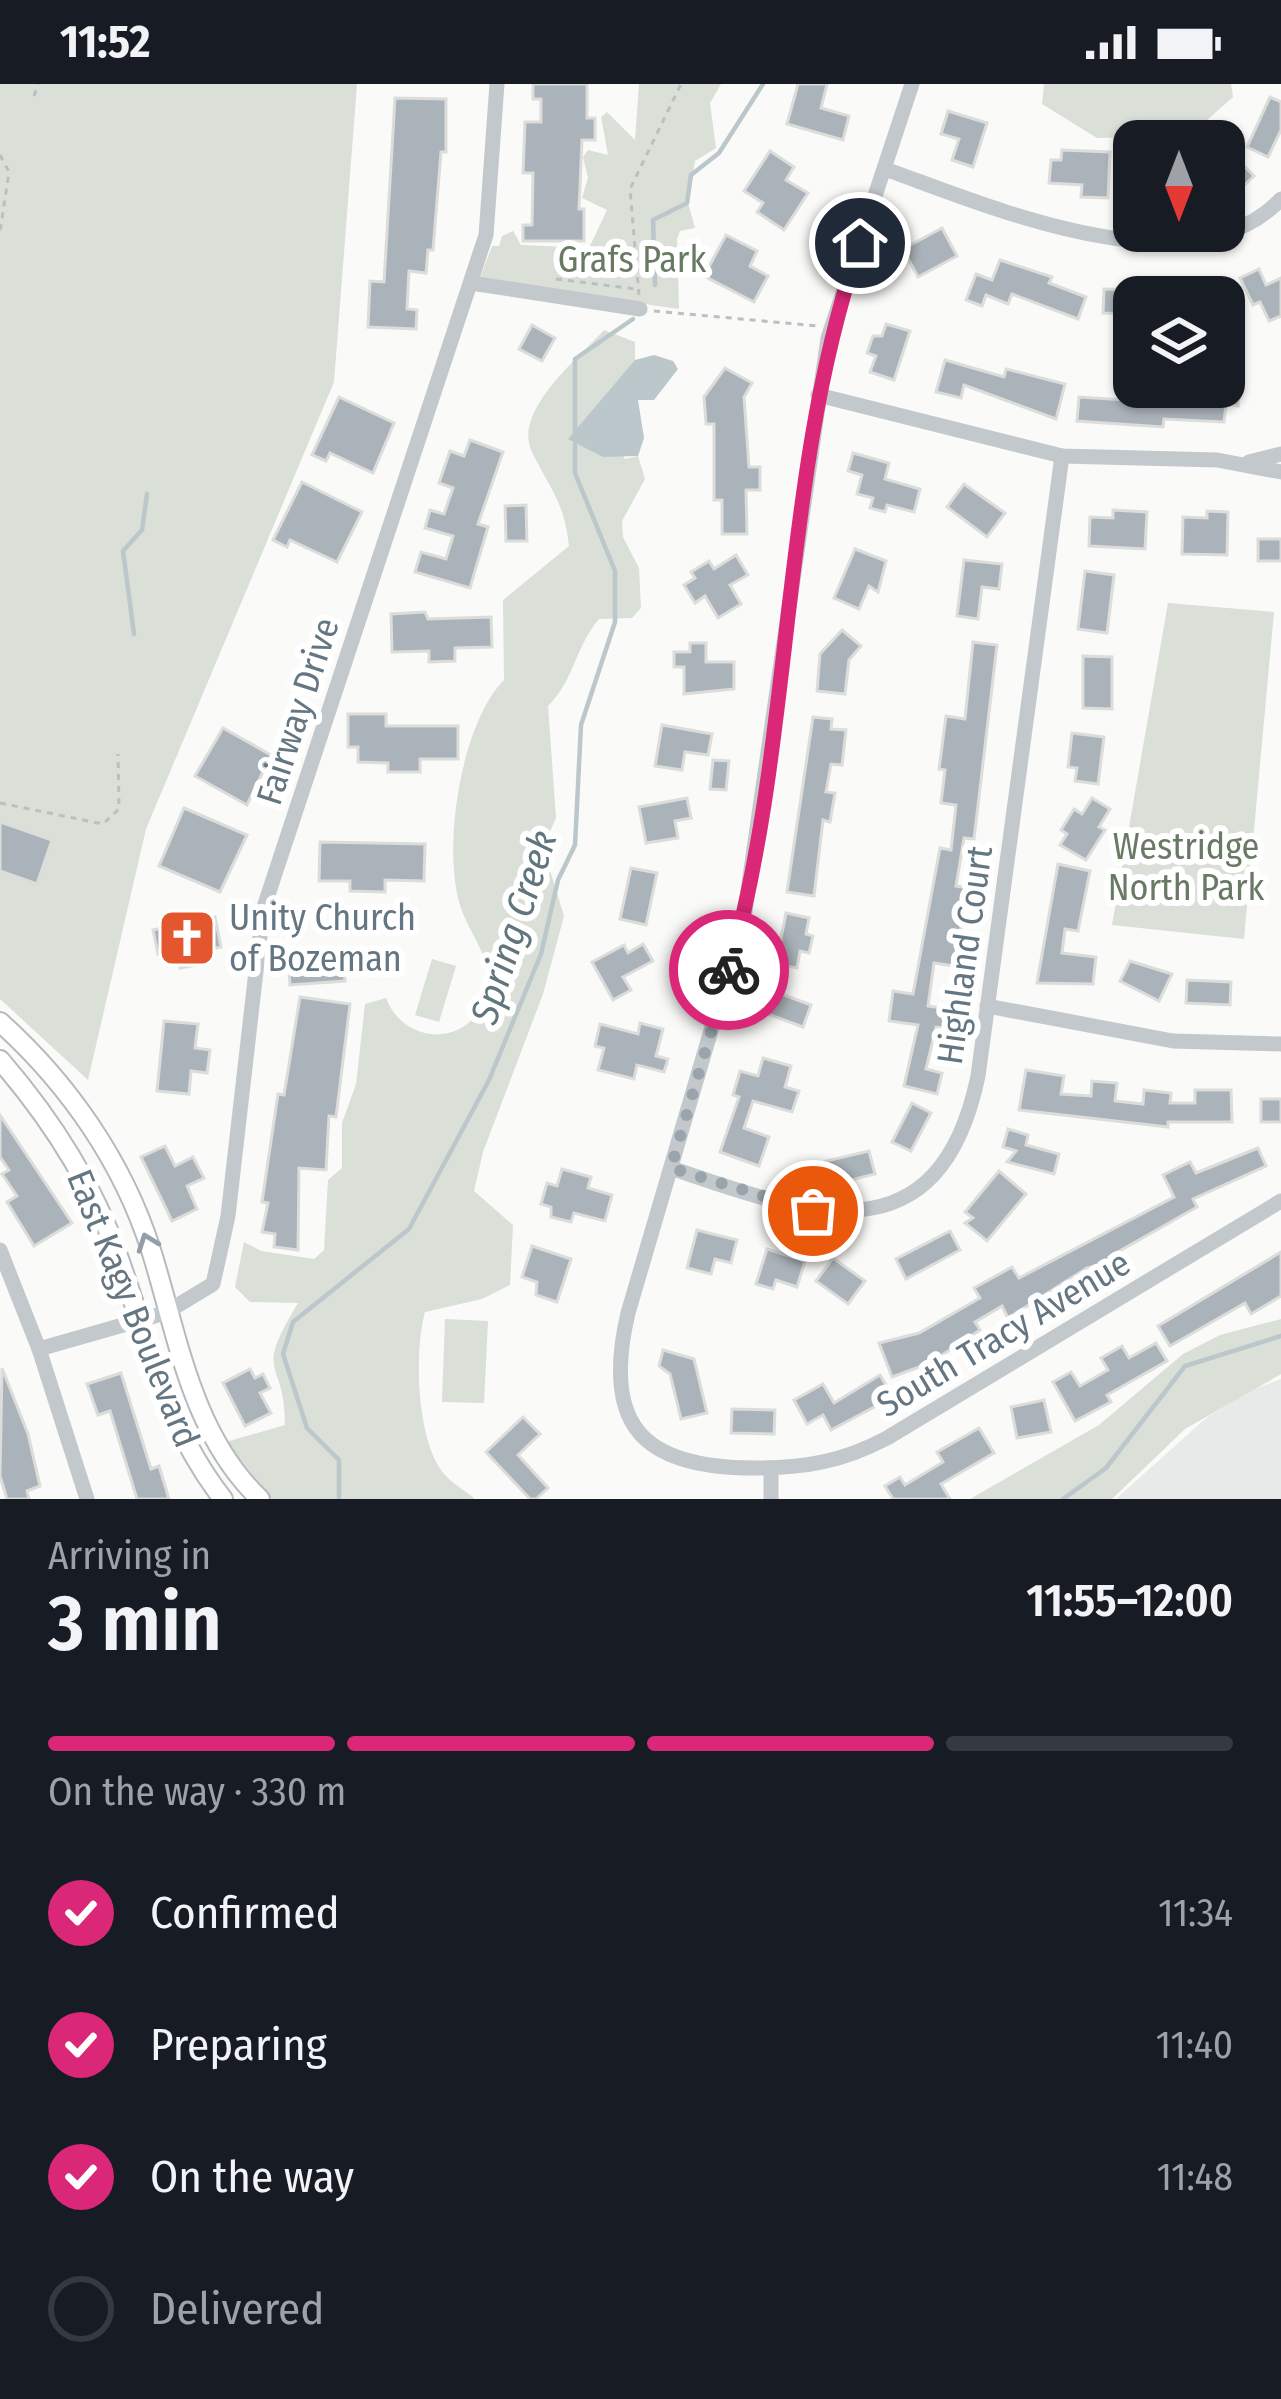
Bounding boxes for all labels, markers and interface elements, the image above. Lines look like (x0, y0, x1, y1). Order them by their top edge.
text: 11:52 (60, 15, 150, 69)
north arrow (1113, 120, 1245, 252)
map controls (1113, 120, 1245, 408)
pin (809, 192, 911, 294)
icon: home (827, 210, 893, 276)
park label: Grafs Park (558, 238, 706, 282)
button: layers (1113, 276, 1245, 408)
street label: Fairway Drive (247, 612, 349, 810)
water label: Spring Creek (461, 825, 567, 1031)
park label: Westridge North Park (1108, 825, 1264, 910)
street label: Highland Court (928, 843, 1002, 1067)
place label: Unity Church of Bozeman (229, 896, 416, 981)
church icon: Unity Church of Bozeman (156, 907, 218, 969)
courier (669, 910, 789, 1030)
icon: bike (696, 937, 762, 1003)
pin (762, 1160, 864, 1262)
street label: East Kagy Boulevard (57, 1163, 209, 1454)
icon: bag (780, 1178, 846, 1244)
one-way arrow (137, 1233, 161, 1254)
street label: South Tracy Avenue (869, 1241, 1138, 1427)
text: Arriving in (48, 1533, 211, 1579)
text: 11:55–12:00 (1026, 1574, 1233, 1628)
text: 3 min (48, 1577, 222, 1671)
text: On the way · 330 m (48, 1769, 346, 1815)
icon: check (48, 1880, 114, 1946)
text: Confirmed (150, 1886, 340, 1940)
text: 11:34 (1158, 1890, 1233, 1936)
icon: check (48, 2012, 114, 2078)
text: Preparing (150, 2018, 327, 2072)
text: 11:40 (1156, 2022, 1233, 2068)
icon: check (48, 2144, 114, 2210)
text: On the way (150, 2150, 354, 2204)
text: 11:48 (1157, 2154, 1233, 2200)
text: Delivered (150, 2282, 324, 2336)

